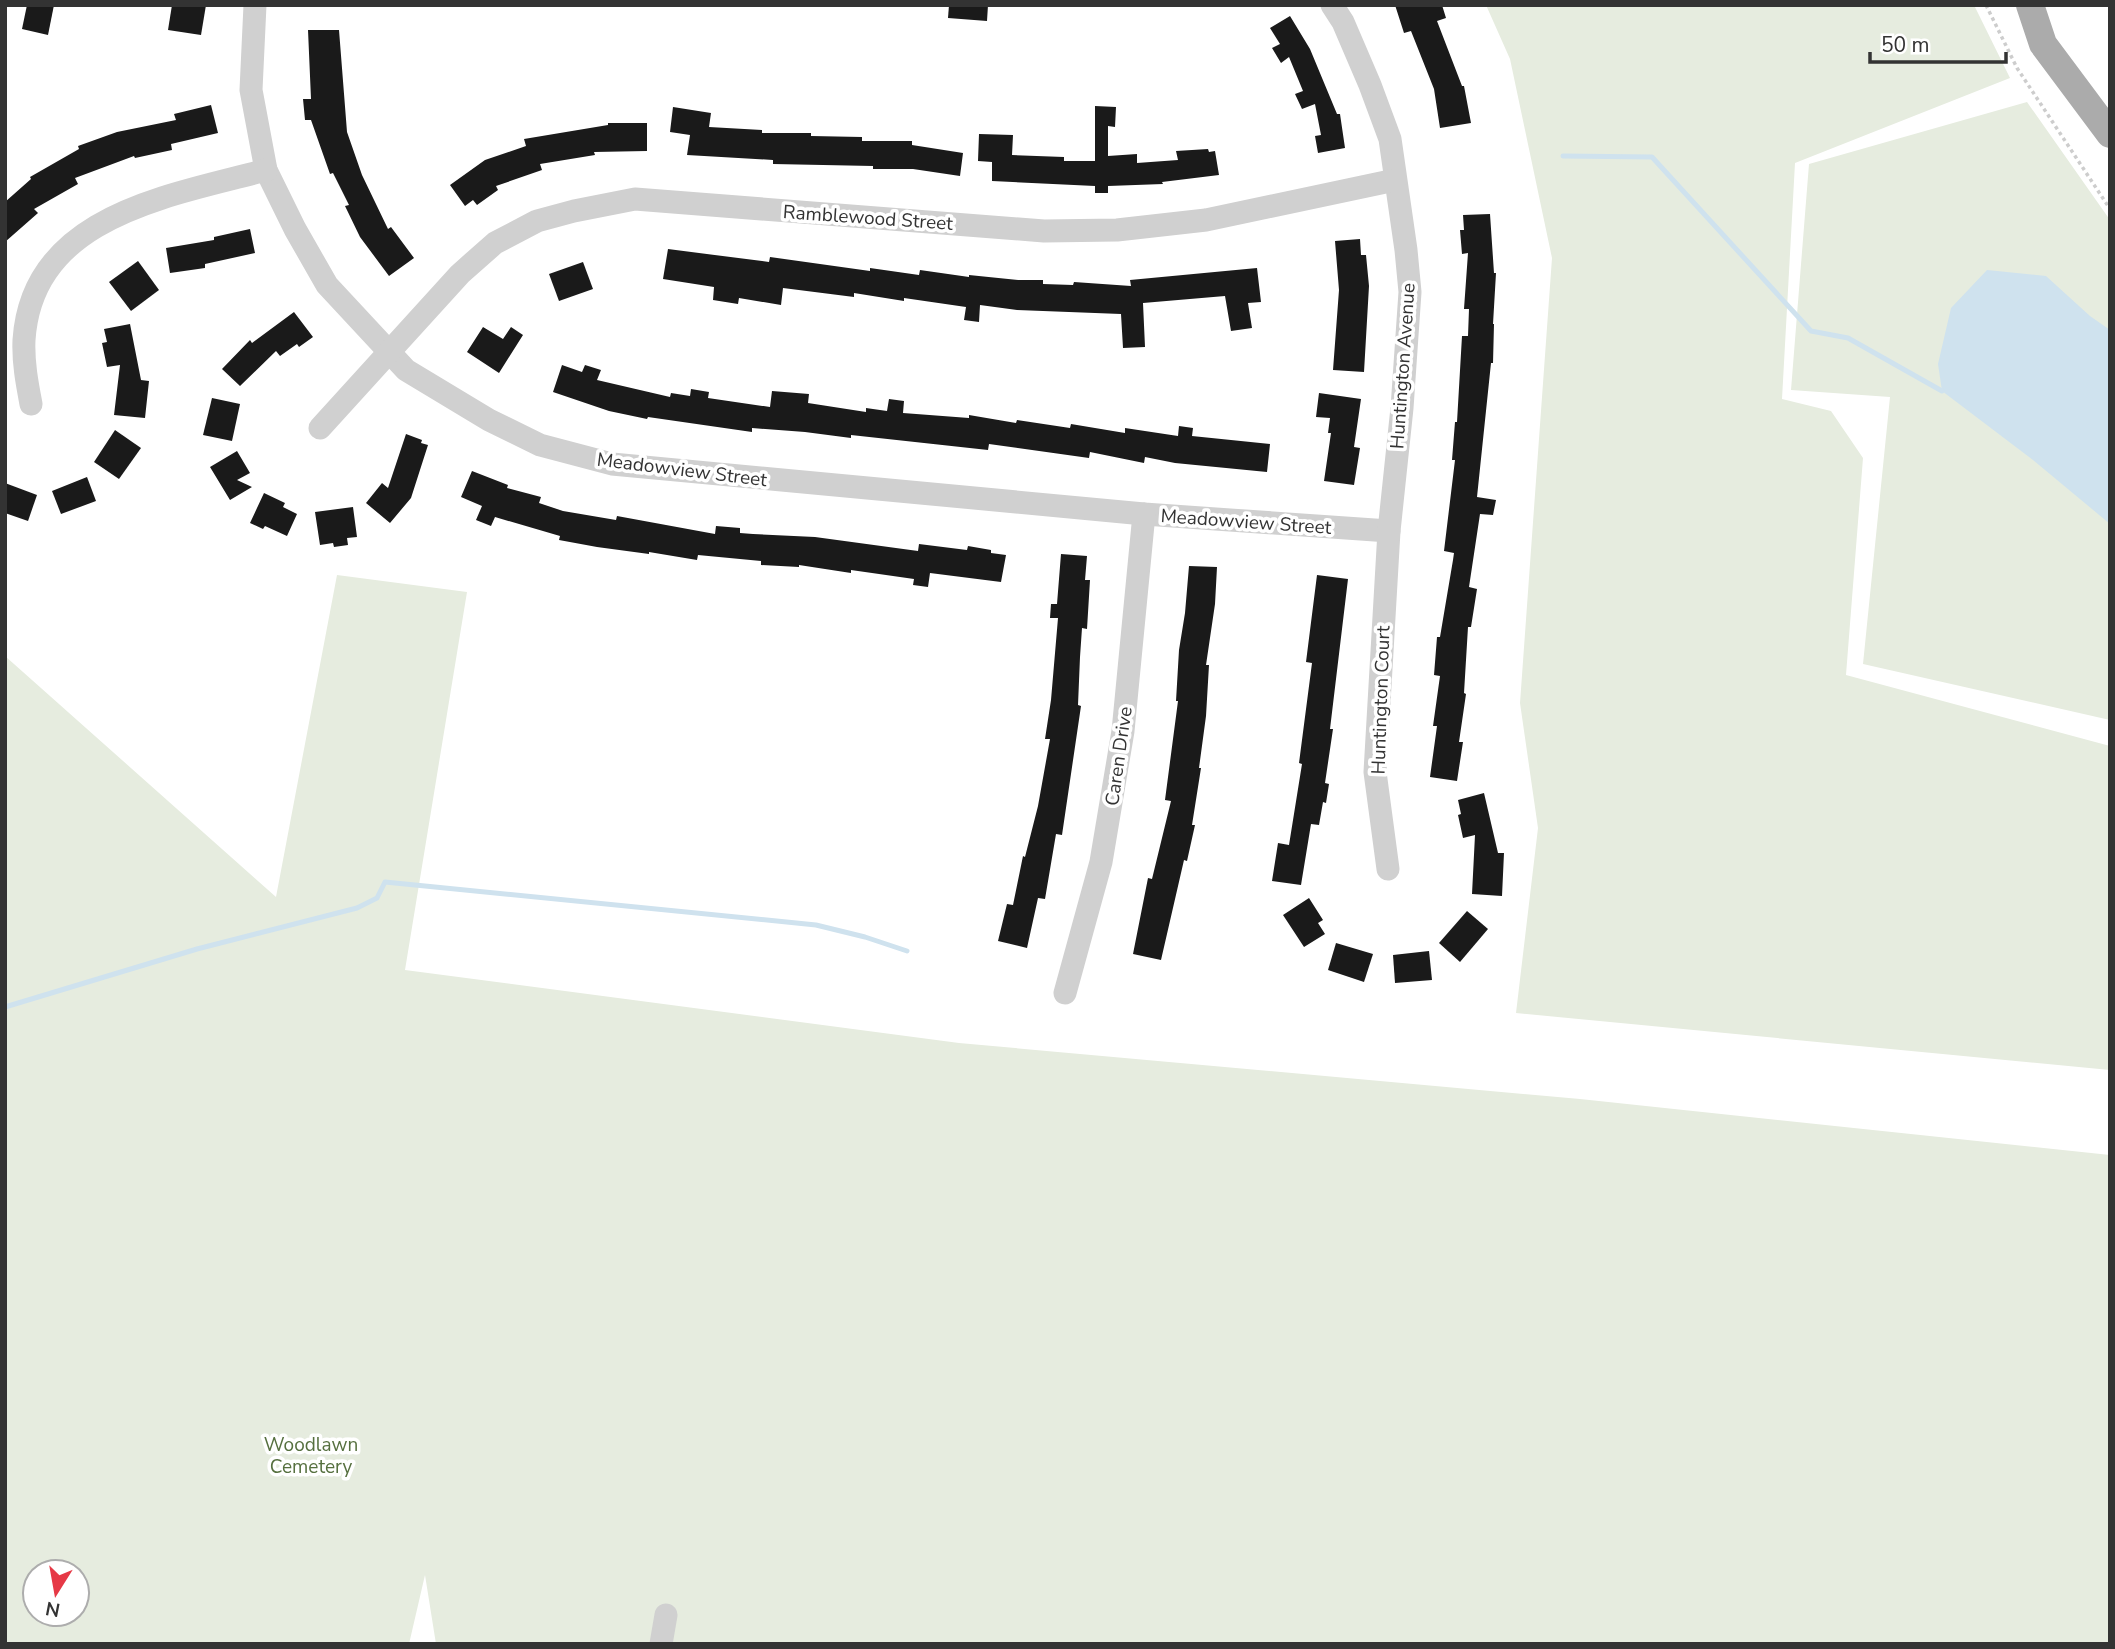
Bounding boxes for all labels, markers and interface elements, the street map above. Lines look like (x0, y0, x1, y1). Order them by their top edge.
scale bar (1870, 21, 2007, 65)
text: 50 m (1881, 31, 1930, 59)
street label: Ramblewood Street (782, 199, 954, 237)
street label: Huntington Avenue (1384, 282, 1422, 450)
street label: Meadowview Street (595, 447, 769, 493)
street label: Meadowview Street (1160, 503, 1333, 541)
street label: Huntington Court (1365, 625, 1397, 775)
street label: Caren Drive (1099, 705, 1139, 808)
park label: Woodlawn Cemetery (264, 1432, 358, 1480)
north arrow (21, 1558, 91, 1628)
text: N (43, 1595, 62, 1623)

